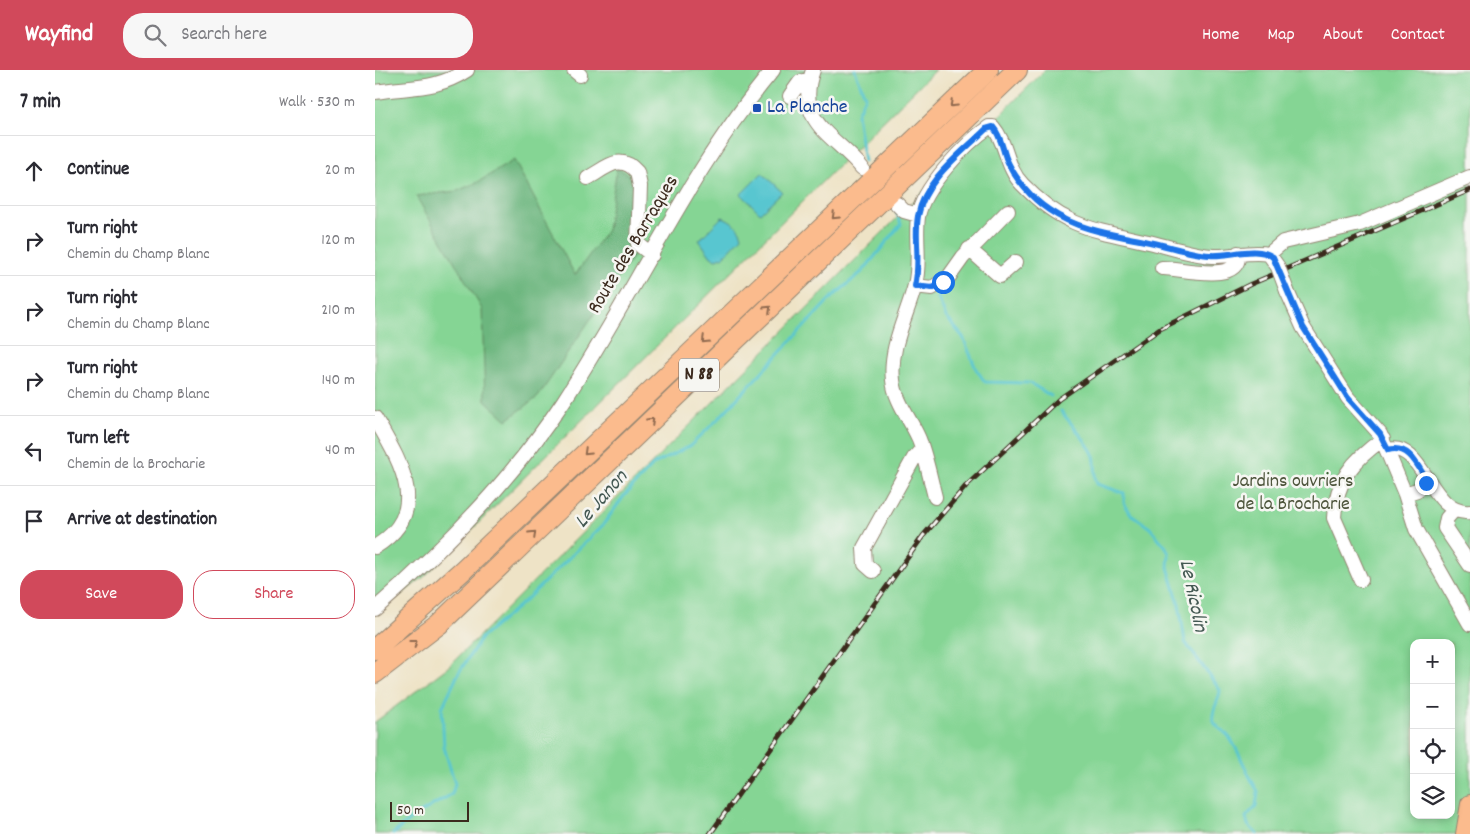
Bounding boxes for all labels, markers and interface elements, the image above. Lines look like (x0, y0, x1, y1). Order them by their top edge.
search box (123, 13, 473, 58)
text: Wayfind (25, 18, 93, 52)
icon: search (141, 21, 169, 49)
text: Search here (181, 22, 267, 49)
text: Home (1202, 23, 1239, 48)
text: Map (1267, 23, 1295, 48)
text: About (1323, 23, 1363, 48)
text: Contact (1391, 23, 1445, 48)
text: 7 min (20, 88, 61, 118)
text: Walk · 530 m (279, 91, 355, 114)
place label: La Planche (767, 94, 848, 122)
one-way arrow (949, 98, 958, 107)
marker: La Planche (751, 102, 763, 114)
icon: ahead (20, 157, 48, 185)
text: Continue (67, 157, 129, 184)
text: 20 m (325, 159, 355, 182)
street label: Route des Barraques (582, 170, 686, 320)
one-way arrow (832, 210, 841, 219)
text: Turn right (67, 216, 138, 243)
icon: right (20, 227, 48, 255)
text: 120 m (321, 229, 355, 252)
text: Chemin du Champ Blanc (67, 243, 210, 266)
route start (932, 271, 955, 294)
text: Turn right (67, 286, 138, 313)
icon: right (20, 297, 48, 325)
text: 210 m (321, 299, 355, 322)
one-way arrow (762, 306, 771, 315)
text: Chemin du Champ Blanc (67, 313, 210, 336)
one-way arrow (701, 334, 710, 343)
text: Turn right (67, 356, 138, 383)
road number: N 88 (679, 358, 719, 392)
icon: right (20, 367, 48, 395)
text: 140 m (321, 369, 355, 392)
text: Chemin du Champ Blanc (67, 383, 210, 406)
one-way arrow (645, 418, 654, 427)
text: Turn left (67, 426, 130, 453)
icon: left (20, 437, 48, 465)
text: 40 m (325, 439, 355, 462)
one-way arrow (584, 446, 593, 455)
text: Chemin de la Brocharie (67, 453, 205, 476)
water label: Le Janon (568, 463, 637, 536)
park label: Jardins ouvriers de la Brocharie (1233, 468, 1353, 519)
route end (1415, 472, 1438, 495)
icon: arrive (20, 507, 48, 535)
text: Arrive at destination (67, 507, 217, 534)
one-way arrow (528, 531, 537, 540)
water label: Le Ricolin (1170, 557, 1215, 636)
button: Save (20, 570, 183, 619)
button: Share (193, 570, 355, 619)
map controls (1410, 639, 1455, 819)
button: + (1410, 639, 1455, 684)
one-way arrow (408, 641, 417, 649)
button: − (1410, 684, 1455, 729)
button: locate (1410, 729, 1455, 774)
button: layers (1410, 774, 1455, 819)
scale bar (390, 799, 469, 822)
text: 50 m (397, 801, 424, 821)

